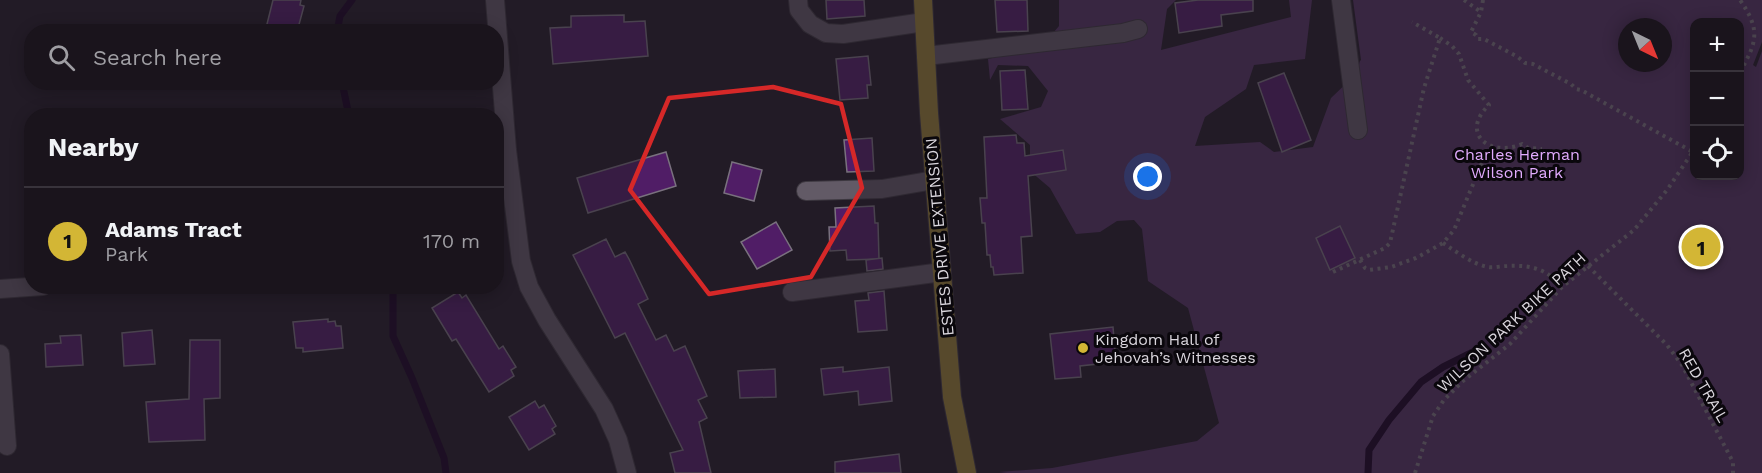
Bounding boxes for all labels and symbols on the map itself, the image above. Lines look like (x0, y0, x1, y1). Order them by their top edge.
north arrow (1618, 18, 1672, 72)
street label: ESTES DRIVE EXTENSION (921, 137, 958, 337)
park label: Charles Herman Wilson Park (1454, 145, 1580, 182)
your location (1133, 162, 1162, 191)
pin: 1 (1682, 224, 1720, 270)
street label: WILSON PARK BIKE PATH (1433, 249, 1589, 396)
place label: Kingdom Hall of Jehovah’s Witnesses (1095, 330, 1256, 367)
marker: Kingdom Hall of Jehovah’s Witnesses (1076, 341, 1090, 355)
street label: RED TRAIL (1675, 345, 1733, 426)

